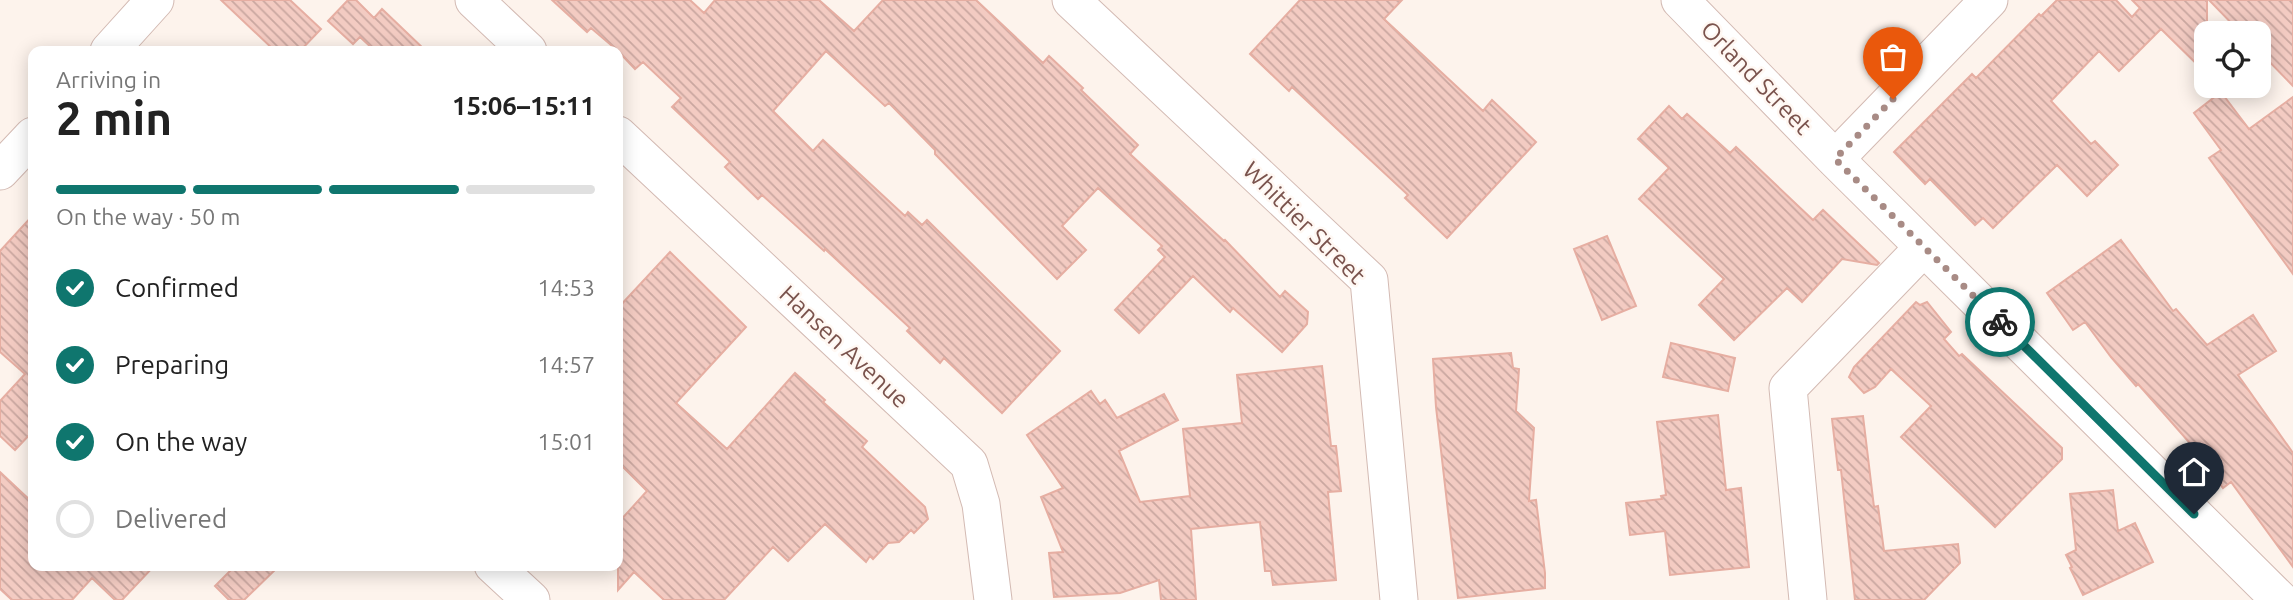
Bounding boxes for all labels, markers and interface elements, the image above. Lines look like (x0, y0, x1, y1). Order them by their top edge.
street label: Orland Street (1696, 16, 1817, 140)
map controls (2194, 21, 2271, 98)
button: locate (2194, 21, 2271, 98)
pin (1863, 27, 1923, 99)
icon: bag (1874, 38, 1912, 76)
text: Arriving in (56, 67, 161, 92)
text: 15:06–15:11 (452, 91, 595, 120)
text: 2 min (56, 92, 172, 144)
street label: Whittier Street (1238, 156, 1371, 290)
text: On the way · 50 m (56, 204, 240, 229)
icon: check (56, 269, 94, 307)
text: Confirmed (115, 273, 239, 302)
text: 14:53 (537, 275, 595, 300)
street label: Hansen Avenue (774, 280, 914, 413)
courier (1965, 287, 2035, 357)
icon: bike (1981, 303, 2019, 341)
icon: check (56, 346, 94, 384)
text: Preparing (115, 350, 229, 379)
text: 14:57 (537, 352, 595, 377)
icon: check (56, 423, 94, 461)
text: On the way (115, 427, 247, 456)
text: 15:01 (537, 429, 595, 454)
pin (2164, 442, 2224, 514)
icon: home (2175, 453, 2213, 491)
text: Delivered (115, 504, 227, 533)

